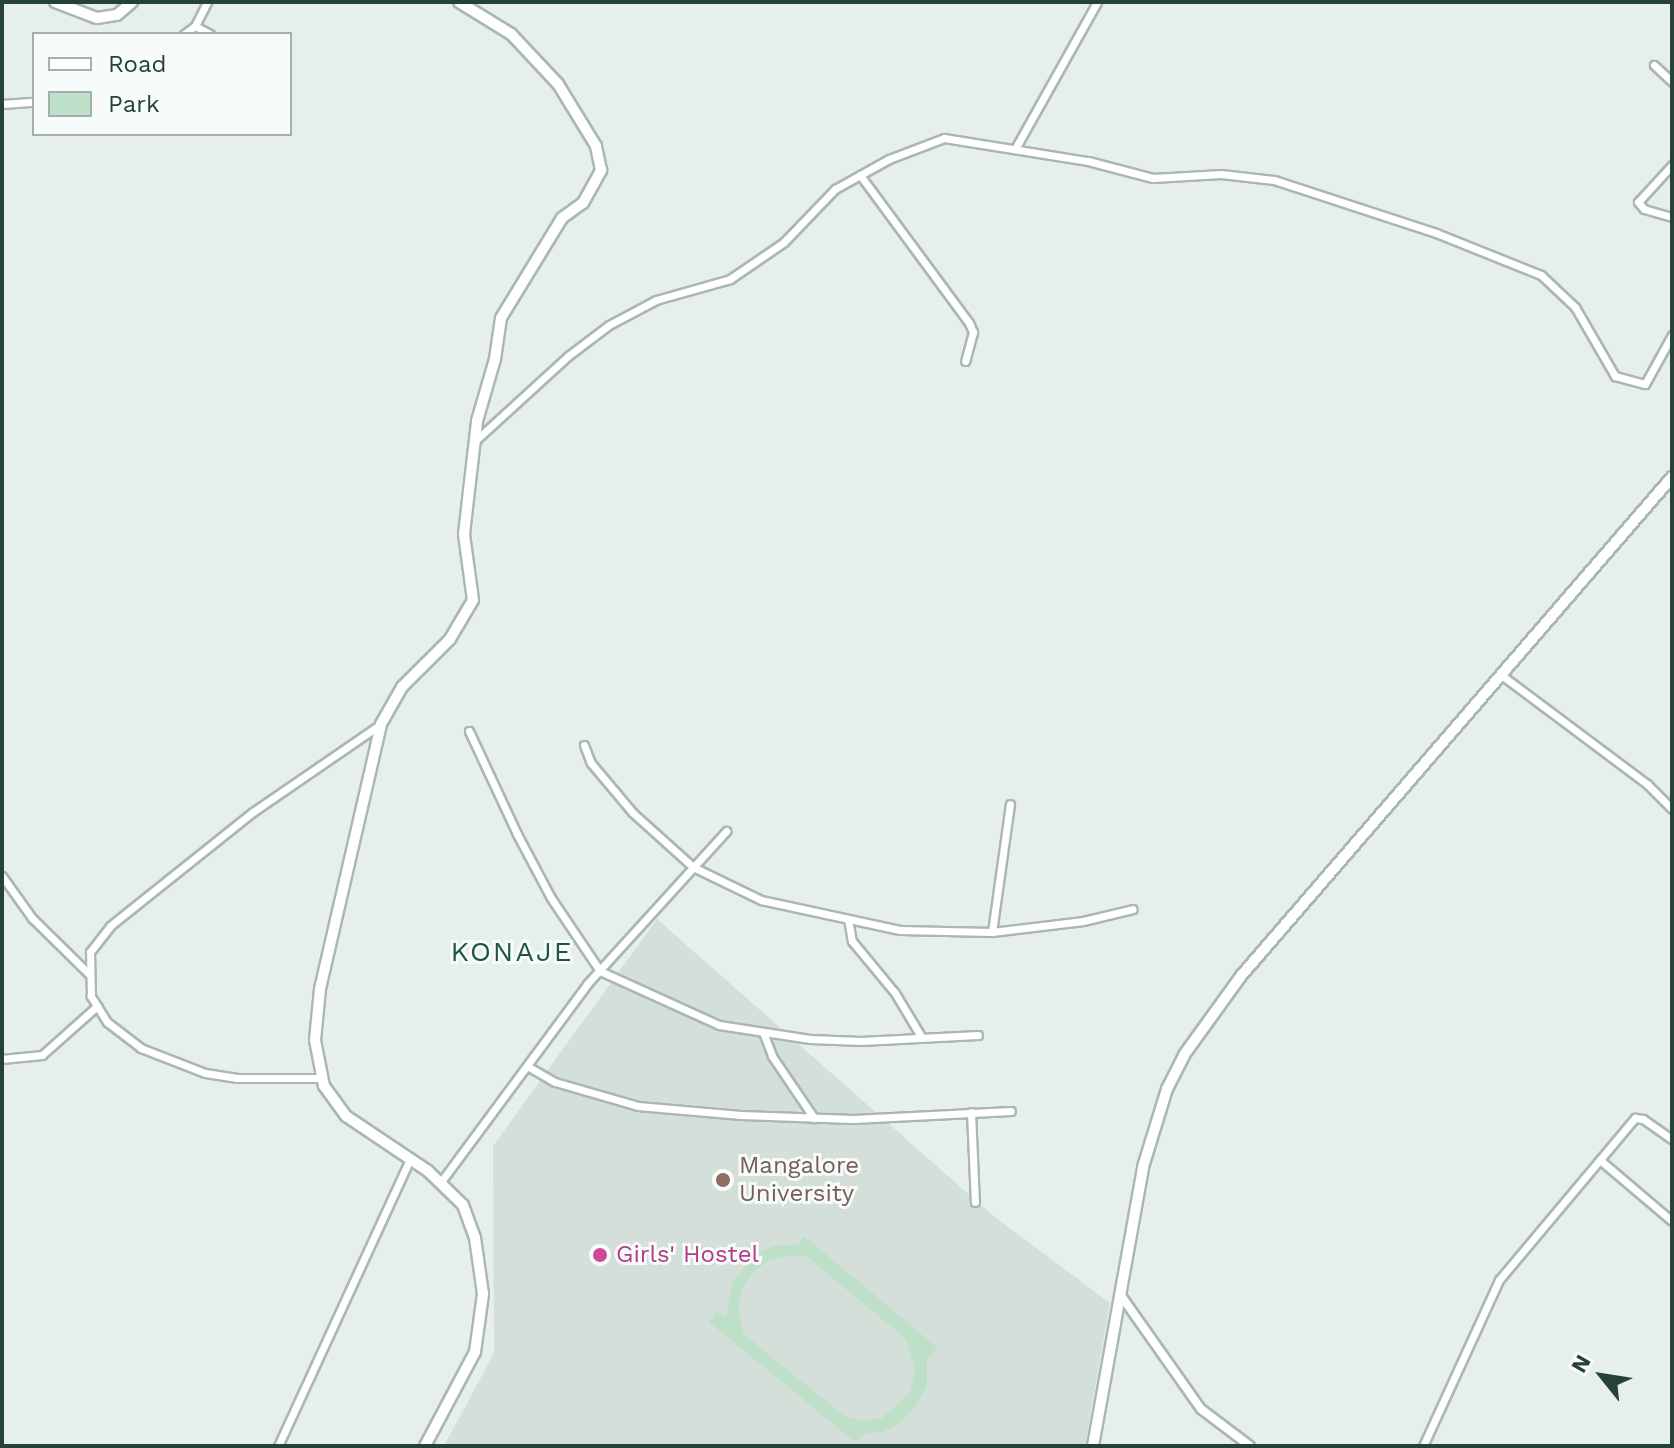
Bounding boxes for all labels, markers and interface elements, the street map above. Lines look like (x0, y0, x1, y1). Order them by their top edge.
legend (32, 32, 292, 136)
text: Road (108, 50, 167, 78)
text: Park (108, 90, 160, 118)
district label: KONAJE (450, 935, 574, 969)
place label: Mangalore University (739, 1152, 859, 1208)
marker: Mangalore University (714, 1171, 732, 1189)
place label: Girls' Hostel (616, 1241, 759, 1269)
marker: Girls' Hostel (591, 1246, 609, 1264)
north arrow (1562, 1336, 1642, 1416)
text: N (1566, 1350, 1596, 1377)

